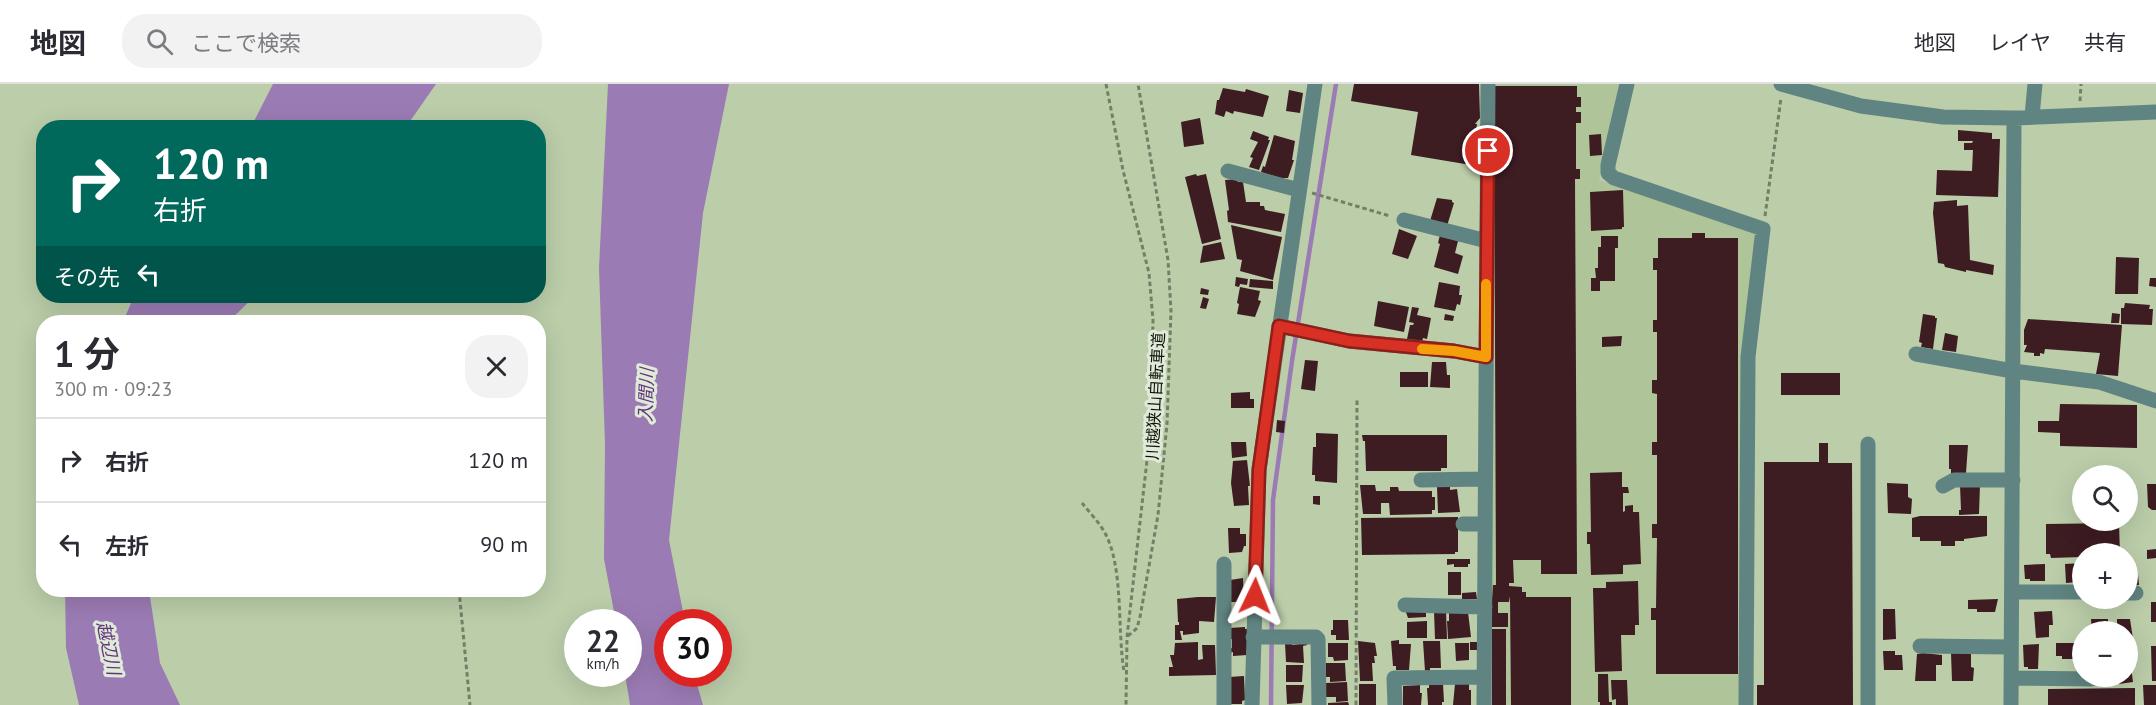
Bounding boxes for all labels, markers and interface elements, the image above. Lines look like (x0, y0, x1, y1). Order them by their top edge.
search box (122, 14, 542, 68)
text: 地図 (30, 24, 86, 61)
icon: search (143, 25, 176, 58)
text: ここで検索 (191, 29, 301, 57)
text: 地図 (1914, 29, 1956, 56)
text: レイヤ (1989, 29, 2051, 56)
text: 共有 (2084, 29, 2126, 56)
pin (1462, 125, 1513, 176)
icon: arrive (1471, 134, 1504, 167)
text: 120 m (153, 136, 269, 191)
icon: right (54, 144, 132, 222)
text: 右折 (153, 193, 207, 227)
icon: left (132, 258, 165, 291)
text: その先 (54, 263, 120, 291)
text: 1 分 (54, 330, 120, 377)
street label: 川越狭山自転車道 (1142, 332, 1168, 460)
button: close (465, 335, 528, 398)
water label: 入間川 (634, 366, 659, 422)
text: 300 m · 09:23 (54, 376, 172, 402)
icon: right (54, 444, 87, 477)
text: 120 m (468, 446, 528, 474)
text: 右折 (105, 448, 149, 476)
map controls (2072, 465, 2138, 687)
button: search (2072, 465, 2138, 531)
icon: left (54, 528, 87, 561)
text: 90 m (480, 530, 528, 558)
text: 左折 (105, 532, 149, 560)
button: + (2072, 543, 2138, 609)
position arrow (1223, 564, 1287, 628)
speed limit sign: 30 (654, 609, 732, 687)
water label: 越辺川 (92, 619, 126, 679)
text: 22 (586, 621, 620, 660)
button: − (2072, 621, 2138, 687)
text: km/h (587, 654, 619, 673)

